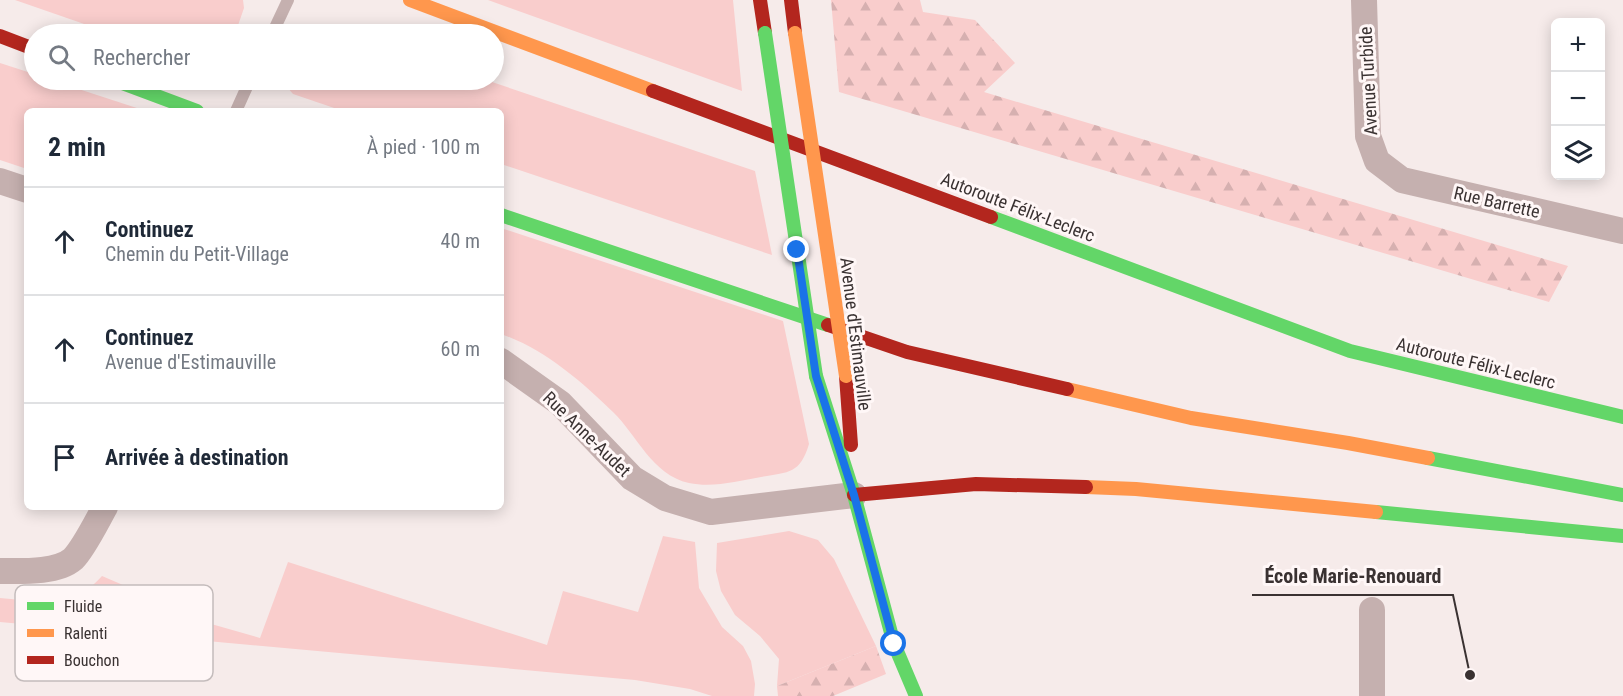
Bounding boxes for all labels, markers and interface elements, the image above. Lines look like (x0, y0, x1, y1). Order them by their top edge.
map controls (1551, 18, 1605, 180)
button: + (1551, 18, 1605, 72)
search box (24, 24, 504, 90)
street label: Avenue Turbide (1355, 26, 1381, 136)
icon: search (45, 41, 78, 74)
text: Rechercher (93, 45, 190, 70)
button: − (1551, 72, 1605, 126)
button: layers (1551, 126, 1605, 180)
text: 2 min (48, 132, 106, 162)
text: À pied · 100 m (367, 135, 480, 159)
street label: Autoroute Félix-Leclerc (938, 168, 1098, 246)
street label: Rue Barrette (1452, 182, 1542, 222)
text: Continuez (105, 217, 194, 242)
icon: ahead (48, 225, 81, 258)
text: 40 m (441, 229, 480, 253)
route end (783, 236, 809, 262)
text: Chemin du Petit-Village (105, 242, 289, 266)
street label: Avenue d'Estimauville (836, 256, 876, 412)
text: Continuez (105, 325, 194, 350)
icon: ahead (48, 333, 81, 366)
street label: Autoroute Félix-Leclerc (1394, 333, 1558, 393)
text: 60 m (441, 337, 480, 361)
text: Avenue d'Estimauville (105, 350, 276, 374)
street label: Rue Anne-Audet (539, 387, 635, 481)
icon: arrive (48, 441, 81, 474)
text: Arrivée à destination (105, 445, 289, 470)
callout: École Marie-Renouard (1252, 557, 1453, 595)
text: École Marie-Renouard (1264, 564, 1442, 588)
legend (15, 585, 213, 681)
text: Fluide (64, 597, 102, 616)
text: Ralenti (64, 624, 107, 643)
route start (880, 630, 906, 656)
text: Bouchon (64, 651, 119, 670)

